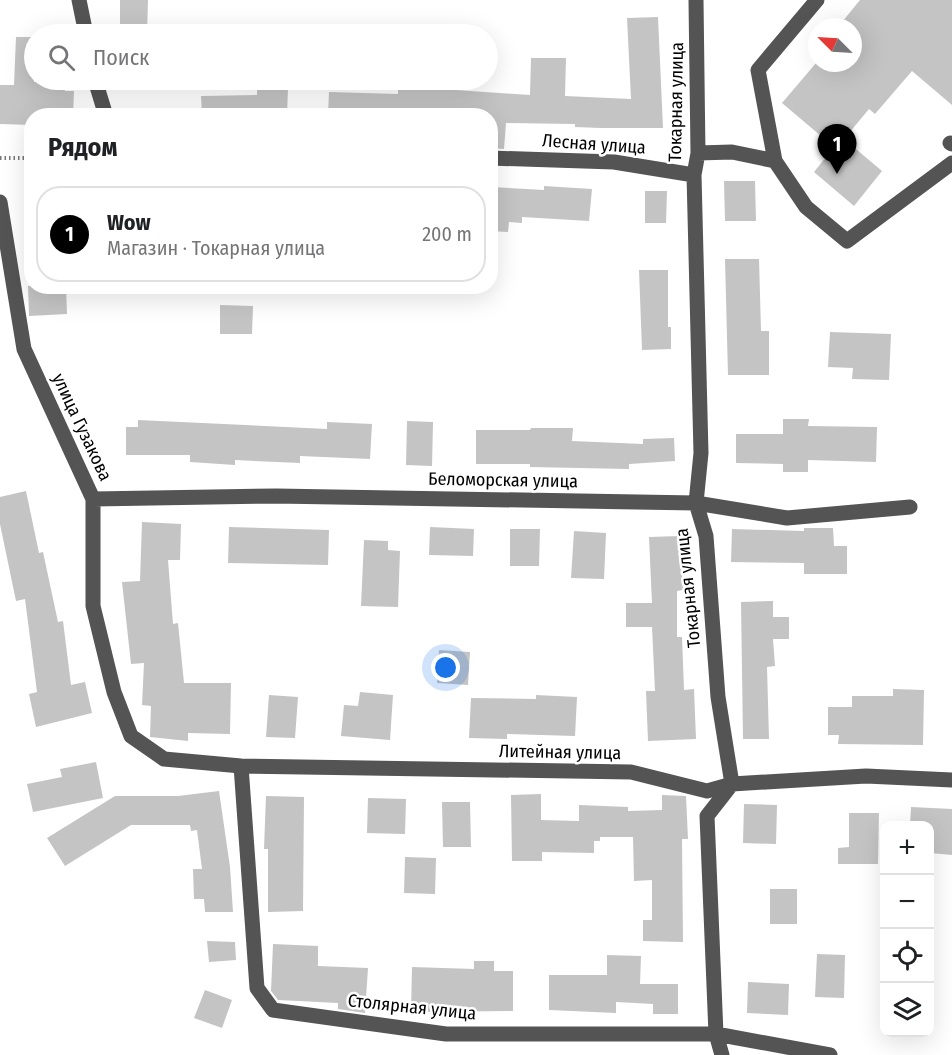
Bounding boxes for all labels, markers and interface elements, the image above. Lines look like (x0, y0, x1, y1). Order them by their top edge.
north arrow (808, 18, 862, 72)
search box (24, 24, 498, 90)
icon: search (45, 41, 78, 74)
street label: Токарная улица (664, 42, 688, 162)
text: Поиск (93, 44, 149, 71)
pin: 1 (818, 124, 856, 174)
street label: Лесная улица (541, 129, 647, 159)
text: Рядом (48, 132, 117, 163)
text: Wow (107, 209, 151, 236)
text: 1 (65, 222, 74, 246)
text: 200 m (422, 222, 472, 246)
text: Магазин · Токарная улица (107, 236, 325, 260)
street label: улица Гузакова (47, 370, 117, 484)
street label: Беломорская улица (428, 468, 578, 492)
street label: Токарная улица (671, 527, 705, 649)
your location (431, 653, 460, 682)
street label: Литейная улица (499, 740, 622, 764)
map controls (880, 821, 934, 1037)
button: + (880, 821, 934, 875)
button: − (880, 875, 934, 929)
button: locate (880, 929, 934, 983)
button: layers (880, 983, 934, 1037)
street label: Столярная улица (347, 989, 477, 1025)

